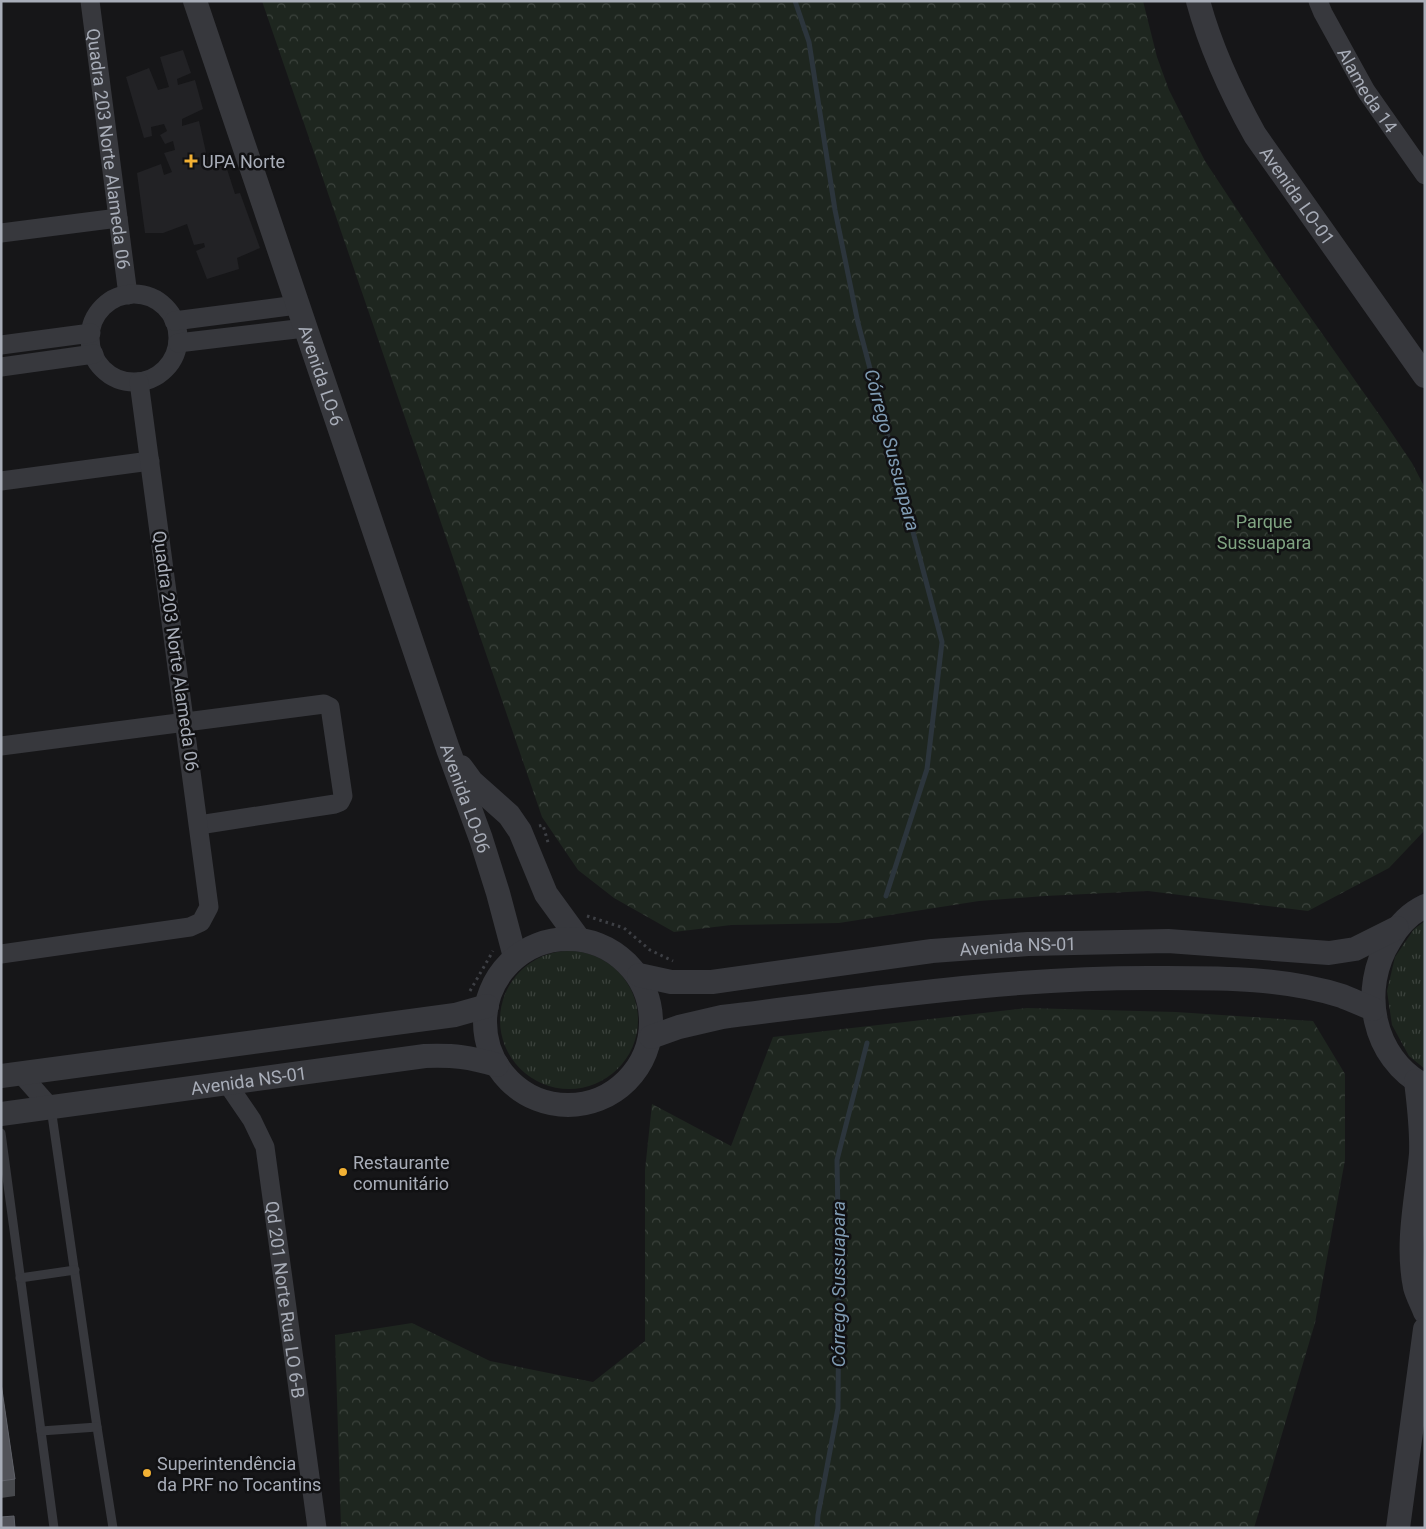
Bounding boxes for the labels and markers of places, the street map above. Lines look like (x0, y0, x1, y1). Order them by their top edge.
place label: UPA Norte (202, 151, 285, 172)
marker: UPA Norte (184, 154, 198, 168)
place label: Restaurante comunitário (353, 1152, 449, 1194)
marker: Restaurante comunitário (337, 1166, 349, 1178)
place label: Superintendência da PRF no Tocantins (157, 1453, 321, 1495)
marker: Superintendência da PRF no Tocantins (141, 1467, 153, 1479)

